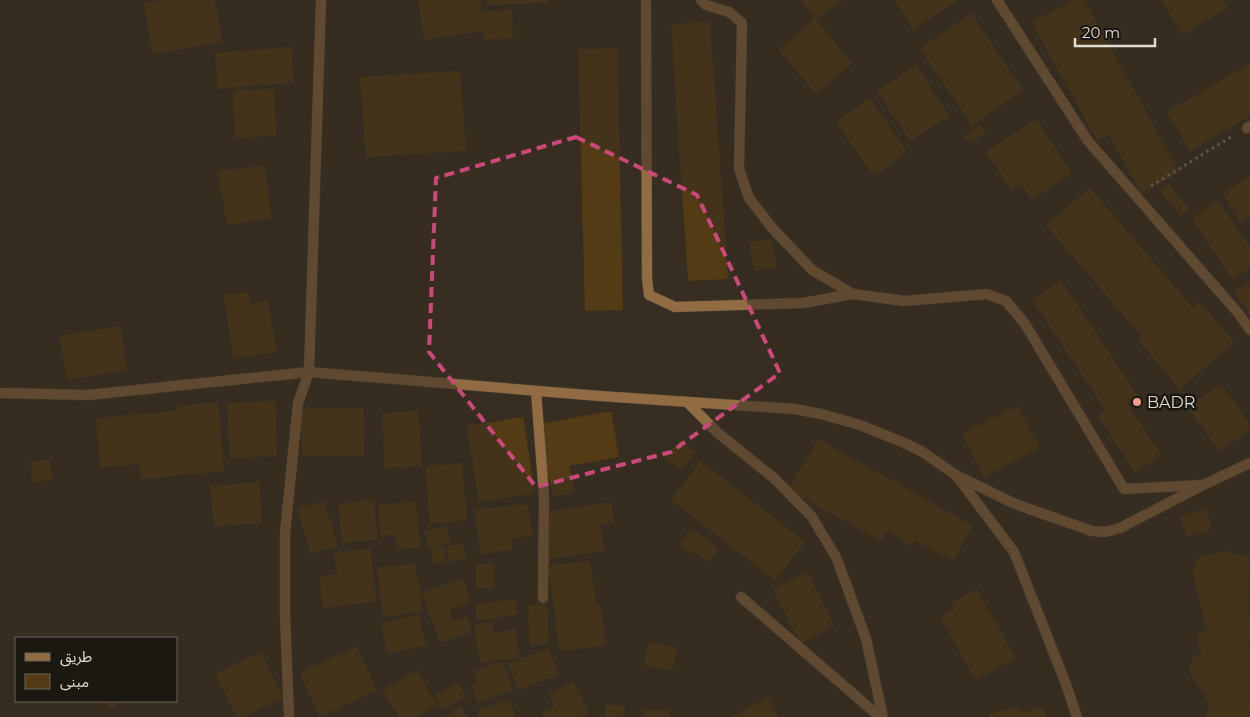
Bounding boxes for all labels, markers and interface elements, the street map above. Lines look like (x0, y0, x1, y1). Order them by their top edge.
scale bar (1075, 15, 1155, 47)
text: 20 m (1082, 23, 1120, 42)
place label: BADR (1147, 393, 1195, 412)
marker: BADR (1131, 396, 1143, 408)
legend (15, 637, 178, 702)
text: طريق (60, 647, 92, 667)
text: مبنى (60, 672, 89, 691)

